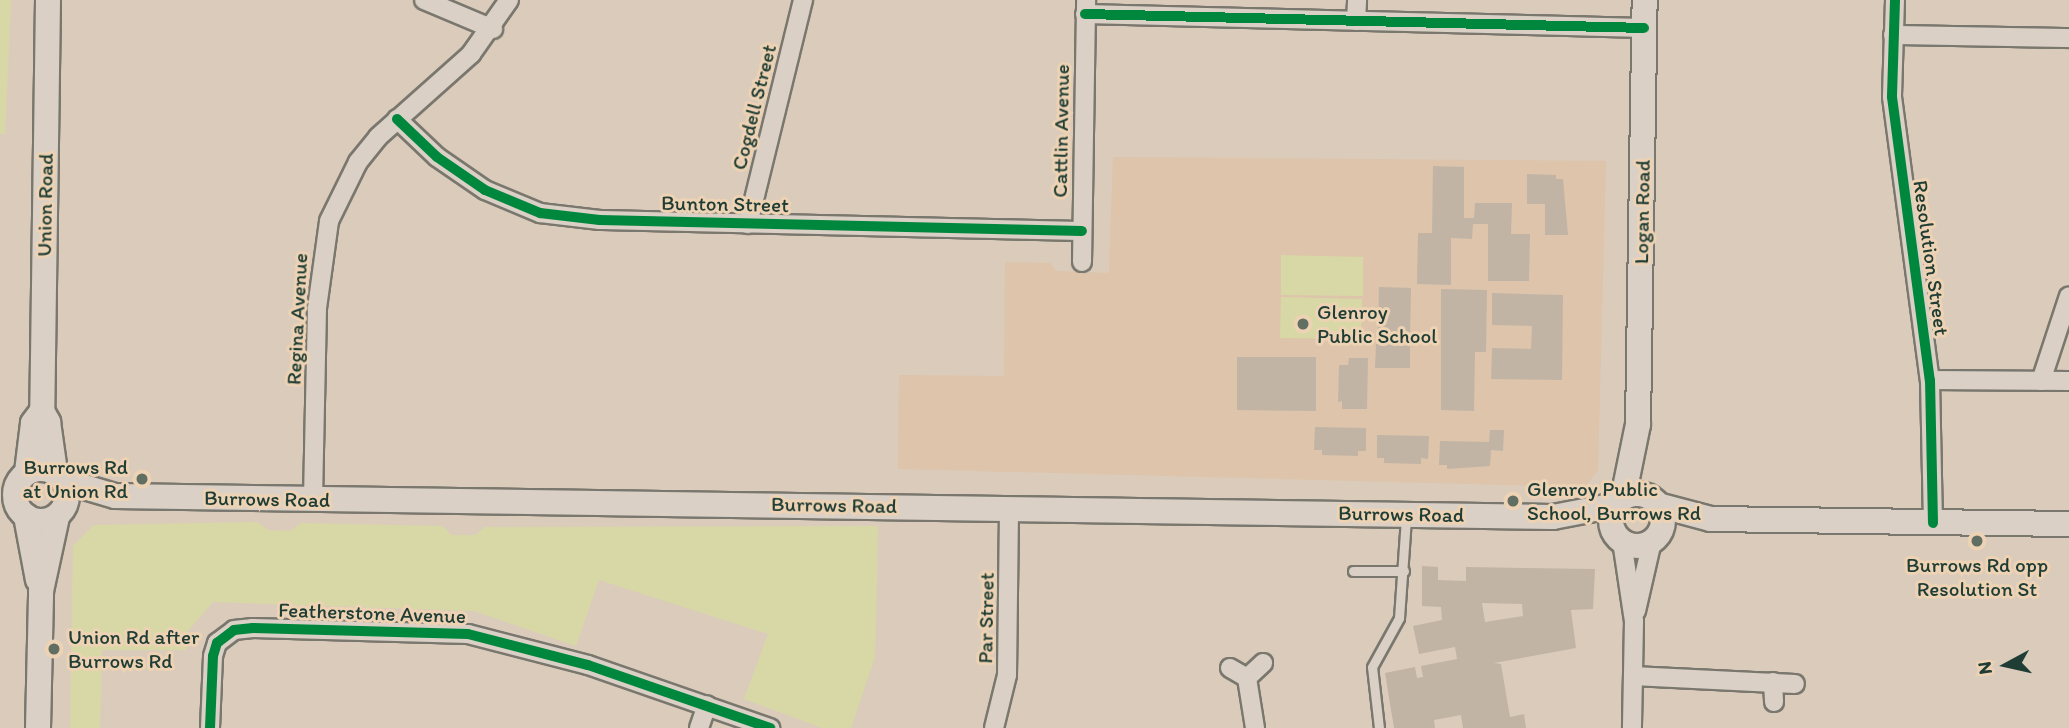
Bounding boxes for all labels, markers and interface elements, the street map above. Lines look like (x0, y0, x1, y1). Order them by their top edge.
street label: Cogdell Street (726, 42, 782, 172)
street label: Cattlin Avenue (1047, 65, 1075, 197)
street label: Union Road (32, 153, 58, 257)
street label: Logan Road (1628, 160, 1656, 264)
street label: Resolution Street (1908, 179, 1954, 337)
street label: Bunton Street (661, 190, 789, 218)
street label: Regina Avenue (281, 253, 313, 385)
place label: Glenroy Public School (1317, 299, 1437, 349)
marker: Glenroy Public School (1295, 316, 1311, 332)
place label: Burrows Rd at Union Rd (23, 454, 128, 504)
marker: Burrows Rd at Union Rd (134, 471, 150, 487)
place label: Glenroy Public School, Burrows Rd (1527, 476, 1701, 526)
street label: Burrows Road (204, 485, 330, 513)
street label: Burrows Road (771, 491, 897, 519)
marker: Glenroy Public School, Burrows Rd (1505, 493, 1521, 509)
street label: Burrows Road (1338, 500, 1464, 528)
marker: Burrows Rd opp Resolution St (1969, 533, 1985, 549)
place label: Burrows Rd opp Resolution St (1906, 552, 2048, 602)
street label: Par Street (973, 572, 999, 664)
street label: Featherstone Avenue (278, 597, 466, 629)
place label: Union Rd after Burrows Rd (68, 624, 199, 674)
north arrow (1971, 630, 2041, 700)
marker: Union Rd after Burrows Rd (46, 641, 62, 657)
text: N (1972, 660, 1997, 676)

